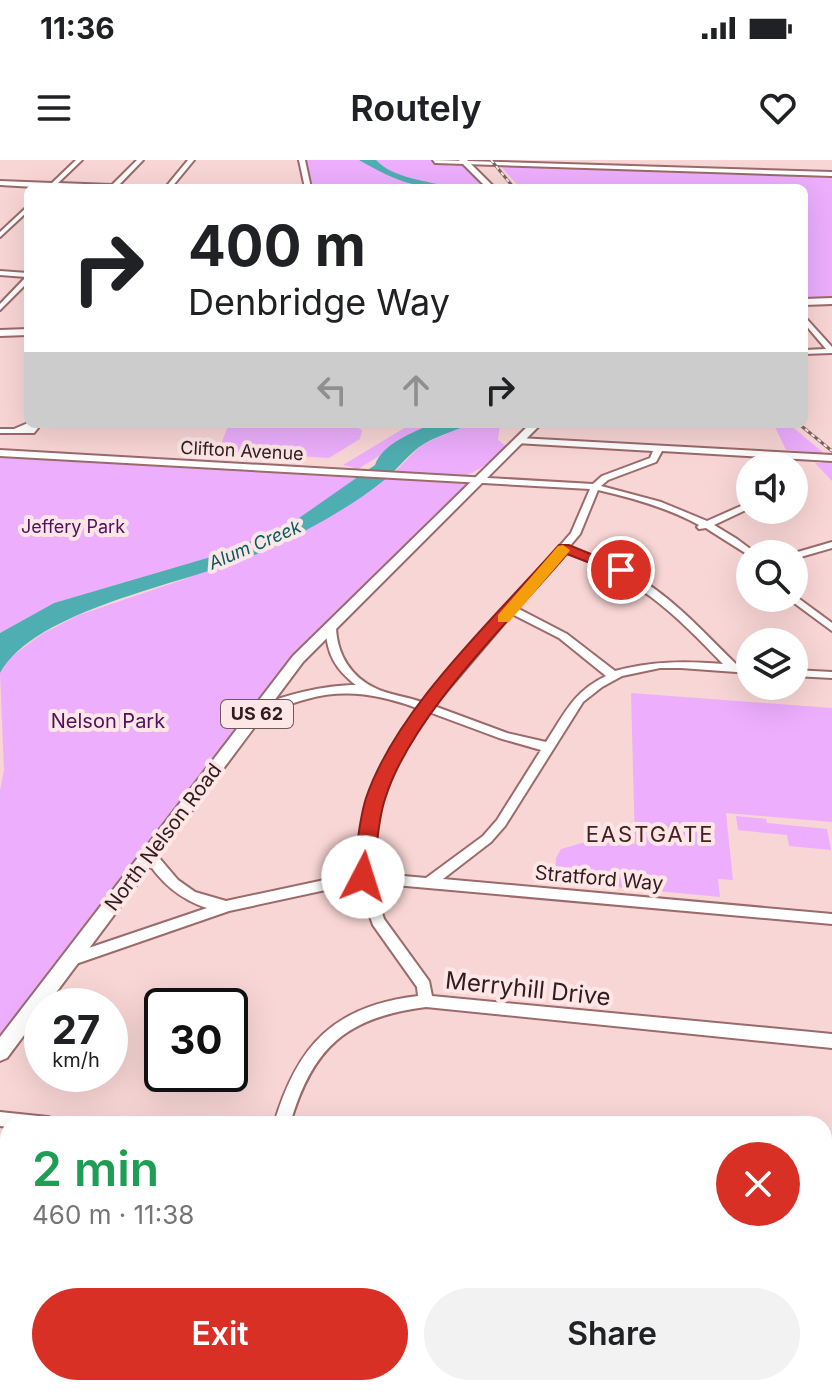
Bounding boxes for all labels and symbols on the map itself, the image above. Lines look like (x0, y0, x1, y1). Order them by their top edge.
street label: Clifton Avenue (180, 437, 304, 464)
water label: Alum Creek (204, 515, 305, 574)
park label: Jeffery Park (21, 516, 125, 537)
pin (587, 536, 655, 604)
road number: US 62 (221, 700, 293, 728)
park label: Nelson Park (51, 709, 165, 733)
street label: North Nelson Road (100, 758, 226, 916)
district label: EASTGATE (586, 821, 714, 847)
position arrow (321, 835, 405, 919)
street label: Stratford Way (534, 860, 664, 896)
street label: Merryhill Drive (444, 965, 612, 1012)
speed limit sign: 30 (144, 988, 248, 1092)

